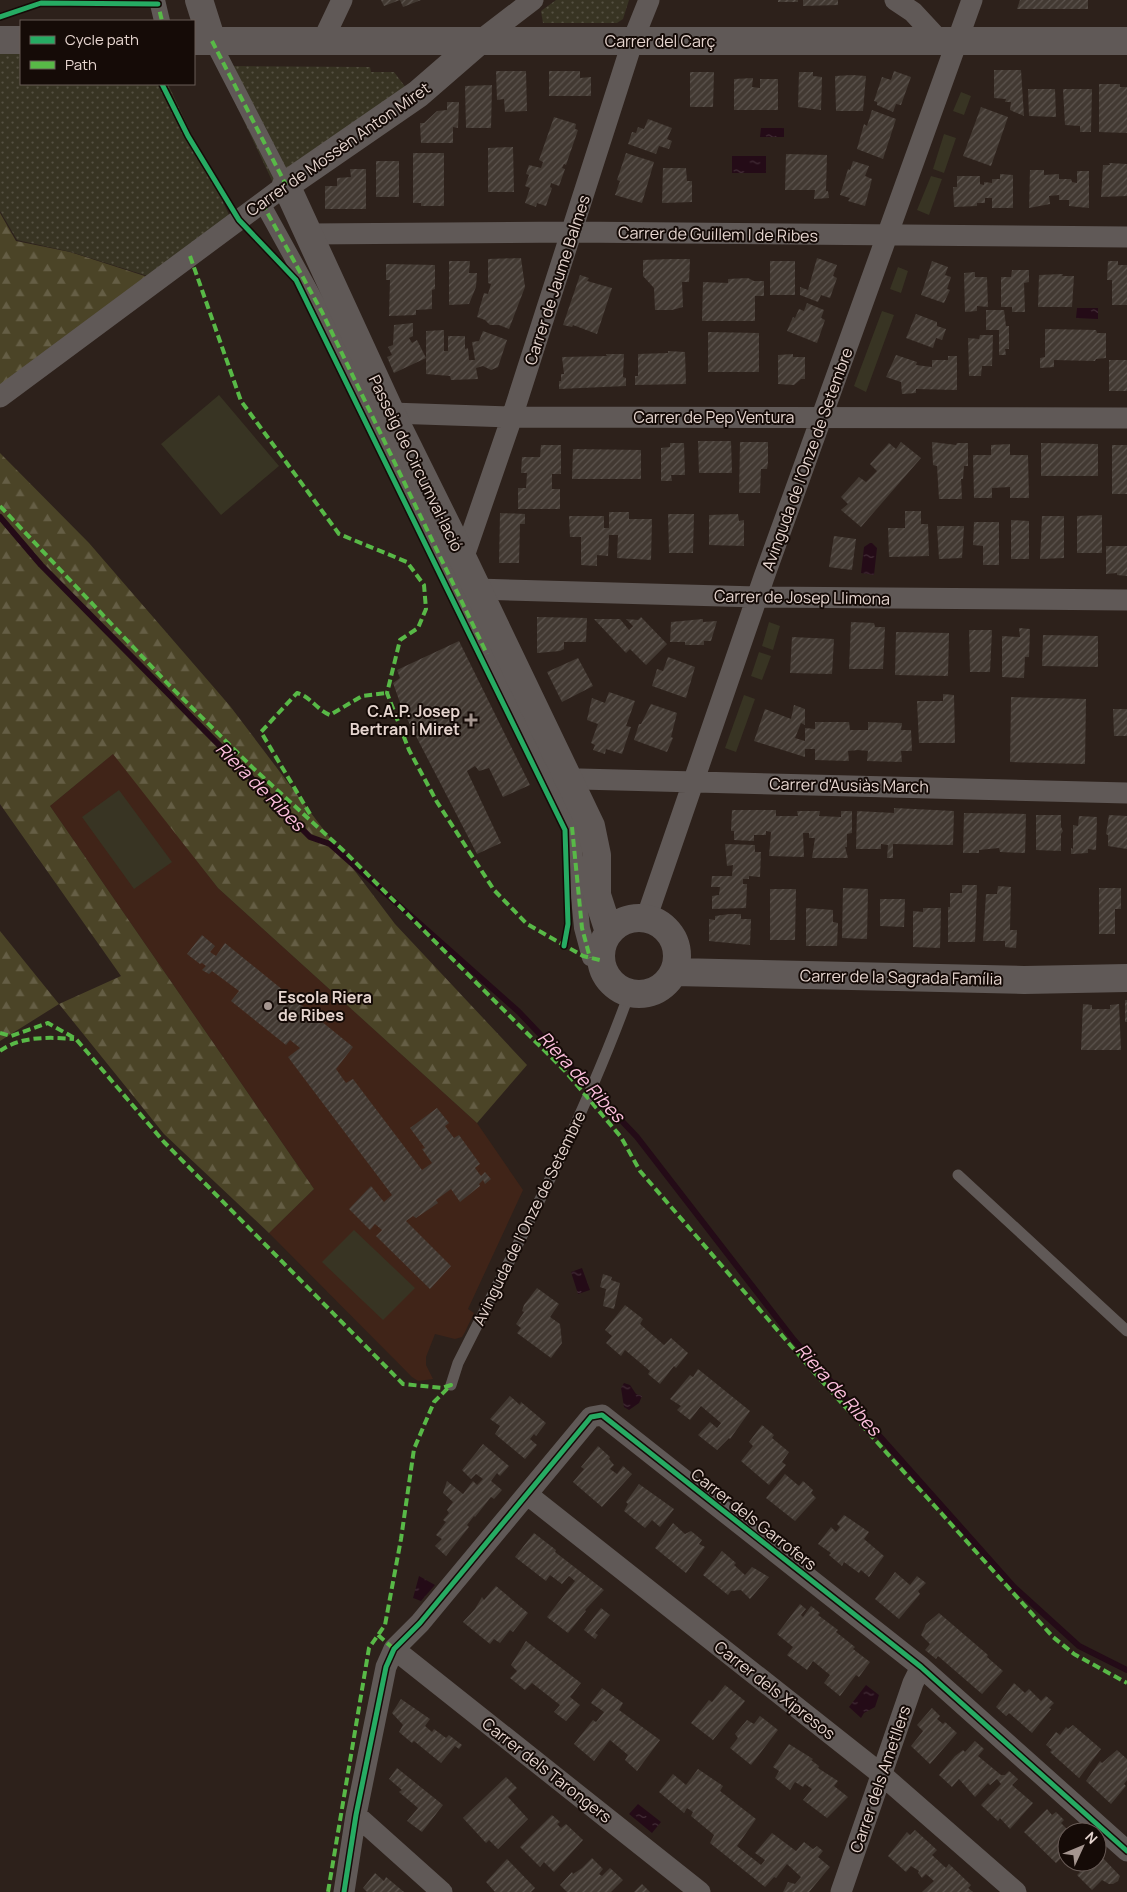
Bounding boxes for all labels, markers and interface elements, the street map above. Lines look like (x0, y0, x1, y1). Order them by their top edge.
legend (20, 20, 195, 85)
text: Cycle path (65, 29, 139, 50)
street label: Carrer del Carç (605, 30, 715, 52)
text: Path (65, 54, 97, 75)
street label: Carrer de Mossèn Anton Miret (242, 77, 434, 221)
street label: Carrer de Jaume Balmes (519, 192, 595, 368)
street label: Carrer de Guillem I de Ribes (618, 221, 818, 247)
street label: Avinguda de l'Onze de Setembre (756, 344, 858, 574)
street label: Passeig de Circumval·lació (364, 371, 468, 555)
street label: Carrer de Pep Ventura (633, 406, 795, 428)
street label: Carrer de Josep Llimona (714, 584, 890, 610)
place label: C.A.P. Josep Bertran i Miret (350, 700, 460, 740)
marker: C.A.P. Josep Bertran i Miret (464, 713, 478, 727)
water label: Riera de Ribes (211, 737, 312, 837)
street label: Carrer d'Ausiàs March (769, 773, 929, 797)
street label: Carrer de la Sagrada Família (800, 964, 1002, 990)
place label: Escola Riera de Ribes (278, 986, 372, 1026)
marker: Escola Riera de Ribes (262, 1000, 274, 1012)
water label: Riera de Ribes (533, 1025, 631, 1128)
street label: Avinguda de l'Onze de Setembre (467, 1107, 591, 1329)
water label: Riera de Ribes (791, 1338, 888, 1442)
street label: Carrer dels Garrofers (687, 1463, 821, 1575)
street label: Carrer dels Xipresos (710, 1636, 840, 1744)
street label: Carrer dels Ametllers (844, 1702, 916, 1856)
street label: Carrer dels Tarongers (478, 1712, 616, 1828)
north arrow (1057, 1822, 1107, 1872)
text: N (1081, 1827, 1102, 1848)

